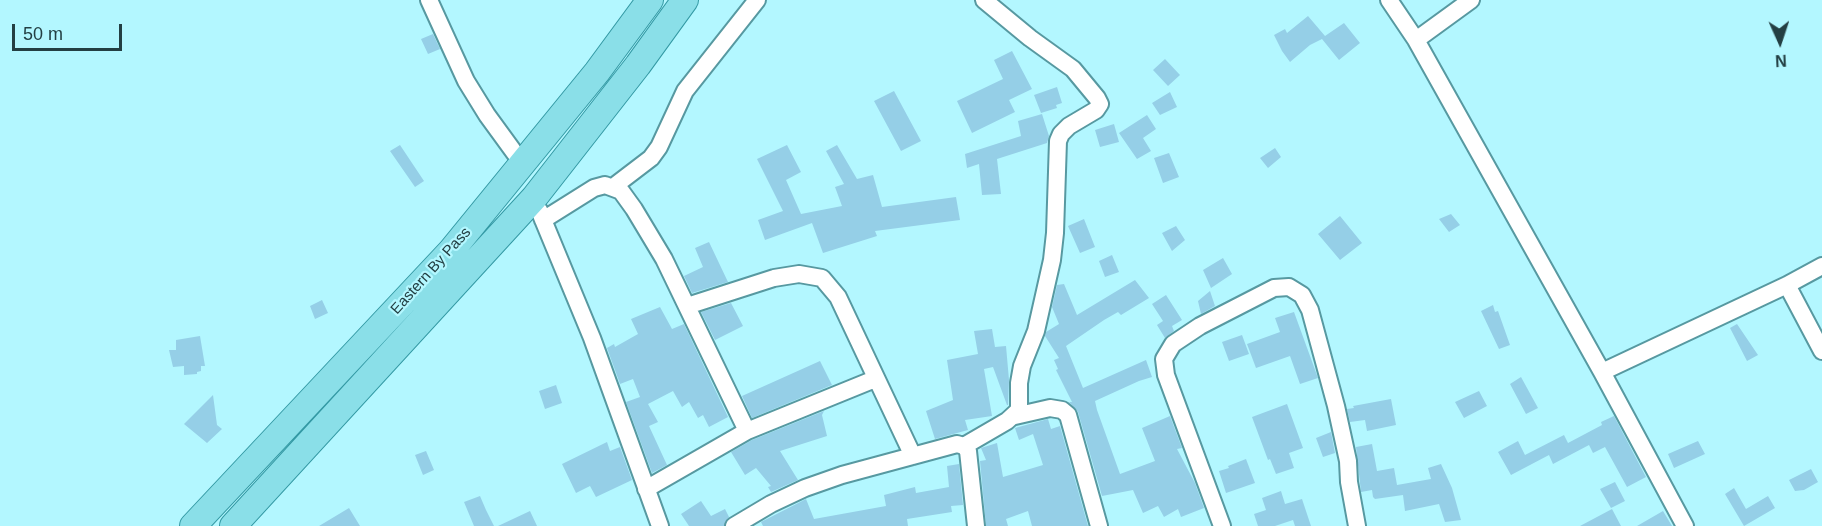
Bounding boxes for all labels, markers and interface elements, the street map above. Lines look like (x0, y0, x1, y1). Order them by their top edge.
scale bar (15, 12, 124, 50)
north arrow (1750, 12, 1810, 72)
text: 50 m (23, 24, 63, 44)
text: N (1775, 52, 1787, 69)
street label: Eastern By Pass (387, 224, 475, 318)

